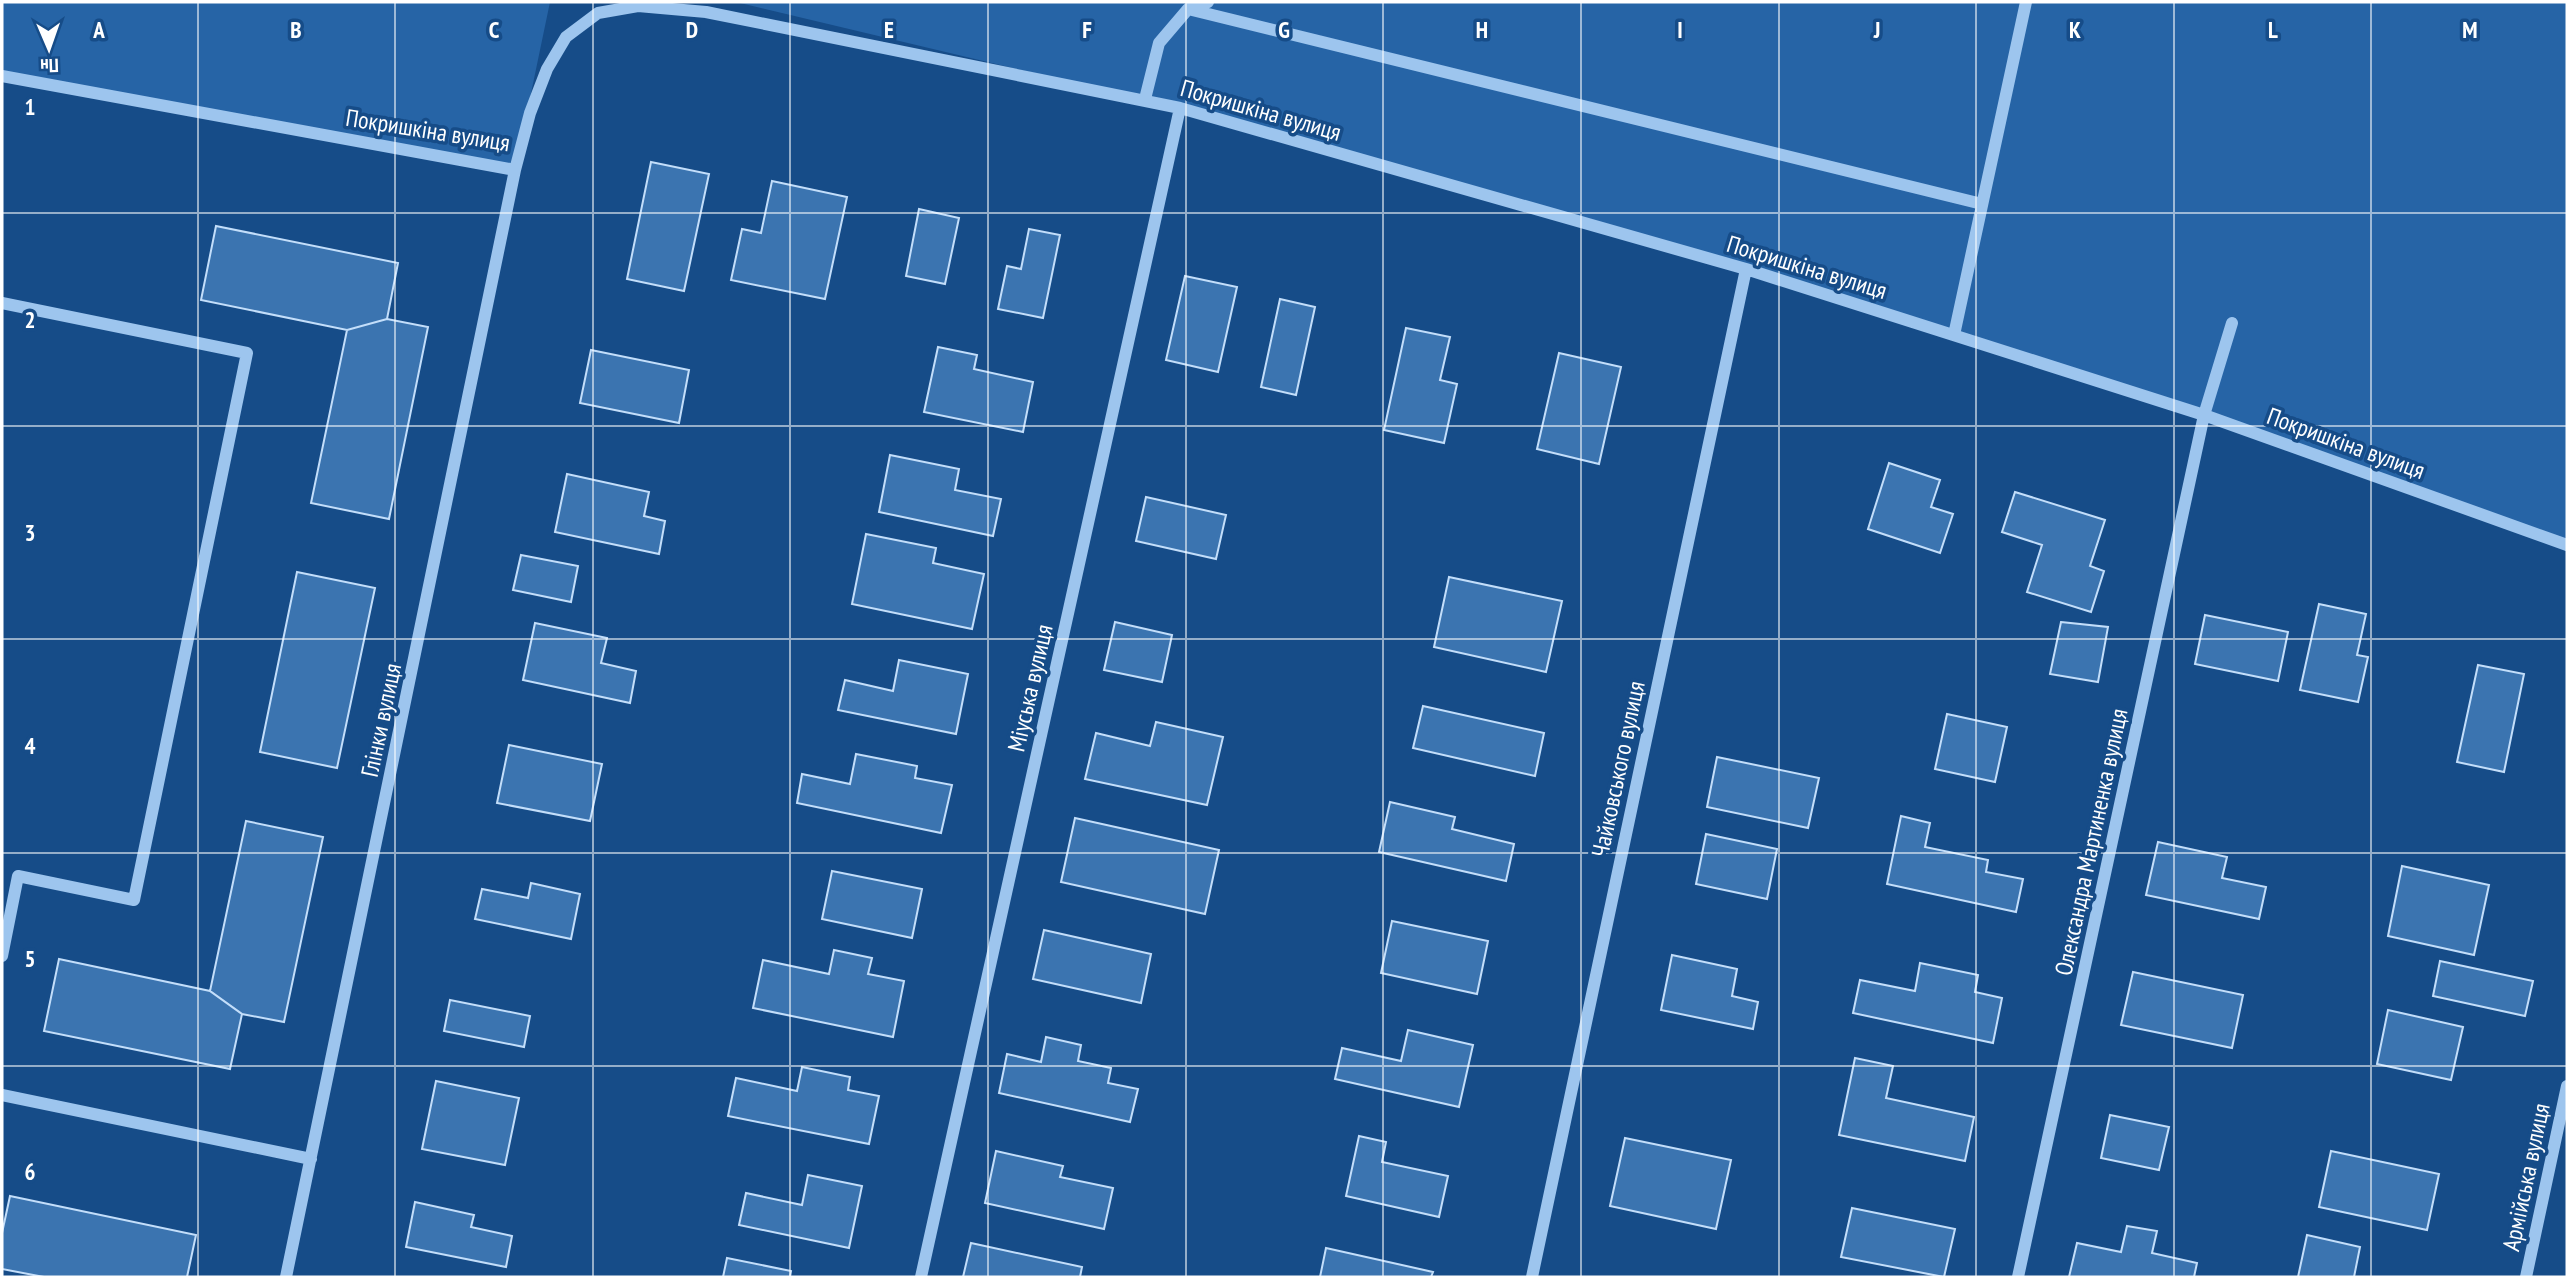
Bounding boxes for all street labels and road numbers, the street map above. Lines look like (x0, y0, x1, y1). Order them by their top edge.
street label: Покришкіна вулиця (1177, 72, 1345, 148)
street label: Покришкіна вулиця (344, 102, 512, 158)
street label: Покришкіна вулиця (1723, 228, 1891, 306)
street label: Покришкіна вулиця (2263, 400, 2429, 486)
street label: Міуська вулиця (1000, 621, 1060, 755)
street label: Глінки вулиця (354, 660, 408, 780)
street label: Чайковського вулиця (1584, 678, 1652, 860)
street label: Олександра Мартиненка вулиця (2048, 706, 2134, 978)
street label: Армійська вулиця (2495, 1100, 2557, 1254)

